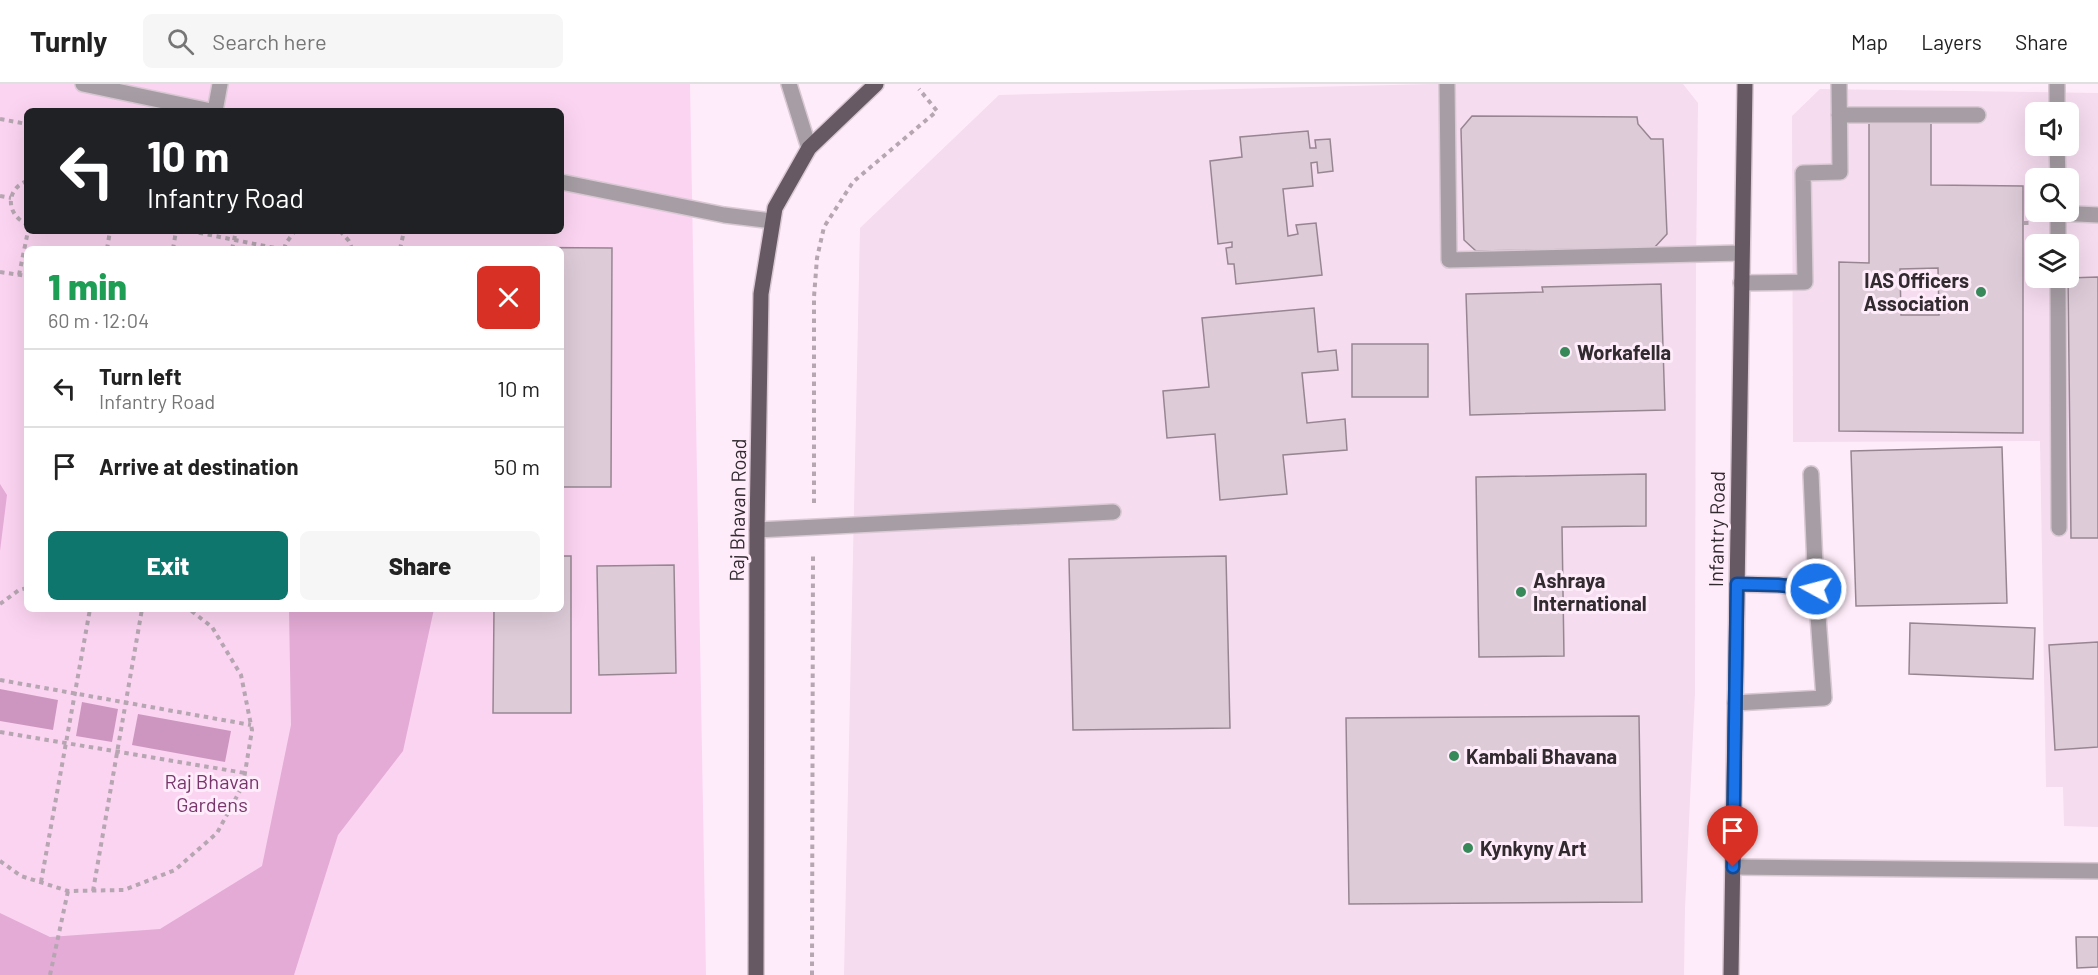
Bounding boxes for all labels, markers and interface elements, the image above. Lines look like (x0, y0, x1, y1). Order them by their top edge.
search box (143, 14, 563, 68)
text: Turnly (30, 24, 107, 58)
icon: search (164, 25, 197, 58)
text: Search here (212, 28, 327, 54)
text: Map (1851, 29, 1888, 54)
text: Layers (1921, 29, 1982, 54)
text: Share (2015, 29, 2068, 54)
map controls (2025, 102, 2079, 288)
button: sound (2025, 102, 2079, 156)
text: 10 m (147, 130, 229, 180)
icon: left (48, 132, 126, 210)
button: search (2025, 168, 2079, 222)
text: Infantry Road (147, 181, 304, 213)
button: layers (2025, 234, 2079, 288)
text: 1 min (48, 264, 127, 307)
button: close (477, 266, 540, 329)
place label: IAS Officers Association (1864, 268, 1969, 315)
marker: IAS Officers Association (1974, 285, 1988, 299)
text: 60 m · 12:04 (48, 308, 149, 332)
place label: Workafella (1577, 340, 1671, 364)
marker: Workafella (1558, 345, 1572, 359)
text: Turn left (99, 363, 182, 389)
icon: left (48, 372, 81, 405)
text: 10 m (497, 375, 540, 401)
text: Infantry Road (99, 389, 215, 413)
street label: Raj Bhavan Road (724, 438, 750, 582)
icon: arrive (48, 450, 81, 483)
text: Arrive at destination (99, 453, 298, 479)
text: 50 m (494, 453, 540, 479)
street label: Infantry Road (1703, 471, 1729, 587)
button: Exit (48, 531, 288, 600)
button: Share (300, 531, 540, 600)
position arrow (1784, 557, 1848, 621)
place label: Ashraya International (1533, 568, 1647, 615)
marker: Ashraya International (1514, 585, 1528, 599)
place label: Kambali Bhavana (1466, 744, 1617, 768)
marker: Kambali Bhavana (1447, 749, 1461, 763)
park label: Raj Bhavan Gardens (164, 769, 260, 816)
pin (1707, 805, 1758, 867)
icon: arrive (1716, 814, 1749, 847)
place label: Kynkyny Art (1480, 836, 1587, 860)
marker: Kynkyny Art (1461, 841, 1475, 855)

